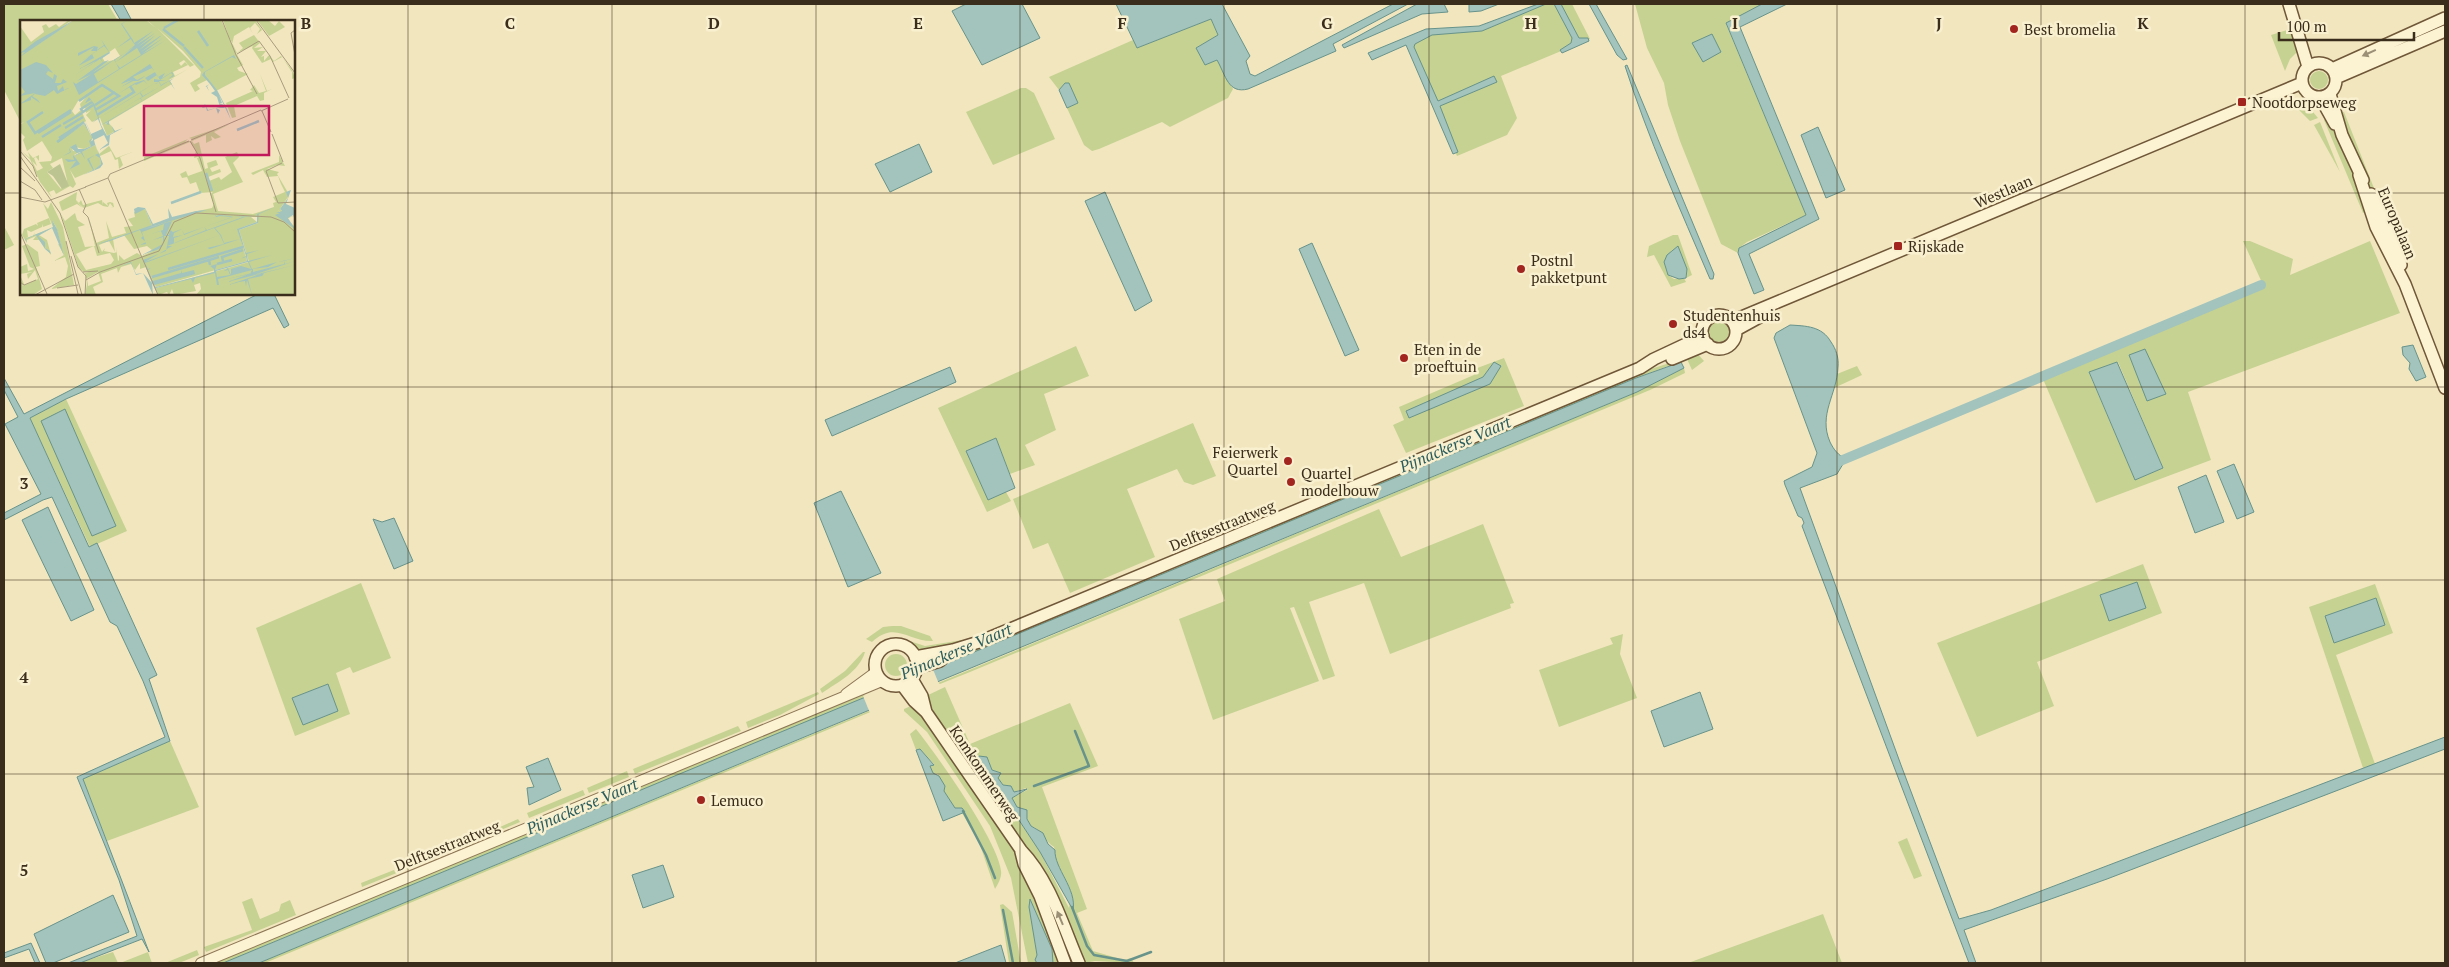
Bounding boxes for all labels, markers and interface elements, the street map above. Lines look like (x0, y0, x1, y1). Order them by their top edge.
scale bar (2279, 10, 2414, 42)
text: B (301, 12, 311, 34)
text: C (505, 12, 515, 34)
text: D (708, 12, 720, 34)
text: E (913, 12, 923, 34)
text: F (1117, 12, 1127, 34)
text: G (1321, 12, 1333, 34)
text: H (1525, 12, 1537, 34)
text: I (1732, 12, 1738, 34)
text: J (1936, 12, 1942, 34)
text: K (2137, 12, 2149, 34)
text: 100 m (2286, 16, 2327, 36)
place label: Best bromelia (2024, 19, 2116, 39)
inset map (20, 20, 295, 295)
marker: Best bromelia (2008, 23, 2020, 35)
one-way arrow (2362, 49, 2376, 57)
place label: Nootdorpseweg (2252, 92, 2357, 112)
marker: Nootdorpseweg (2236, 96, 2248, 108)
street label: Westlaan (1971, 170, 2035, 212)
street label: Europalaan (2374, 184, 2422, 262)
place label: Rijskade (1908, 236, 1964, 256)
marker: Rijskade (1892, 240, 1904, 252)
place label: Postnl pakketpunt (1531, 250, 1607, 287)
marker: Postnl pakketpunt (1515, 263, 1527, 275)
place label: Studentenhuis ds4 (1683, 305, 1780, 342)
marker: Studentenhuis ds4 (1667, 318, 1679, 330)
place label: Eten in de proeftuin (1414, 339, 1481, 376)
marker: Eten in de proeftuin (1398, 352, 1410, 364)
water label: Pijnackerse Vaart (1395, 410, 1515, 478)
place label: Feierwerk Quartel (1213, 442, 1278, 479)
marker: Feierwerk Quartel (1282, 455, 1294, 467)
place label: Quartel modelbouw (1301, 463, 1380, 500)
text: 3 (19, 472, 29, 494)
marker: Quartel modelbouw (1285, 476, 1297, 488)
street label: Delftsestraatweg (1166, 494, 1279, 555)
water label: Pijnackerse Vaart (896, 617, 1016, 685)
text: 4 (19, 666, 29, 688)
street label: Komkommerweg (946, 721, 1025, 826)
water label: Pijnackerse Vaart (522, 772, 642, 840)
place label: Lemuco (711, 790, 763, 810)
marker: Lemuco (695, 794, 707, 806)
street label: Delftsestraatweg (391, 814, 504, 875)
text: 5 (19, 859, 29, 881)
one-way arrow (1056, 911, 1064, 925)

